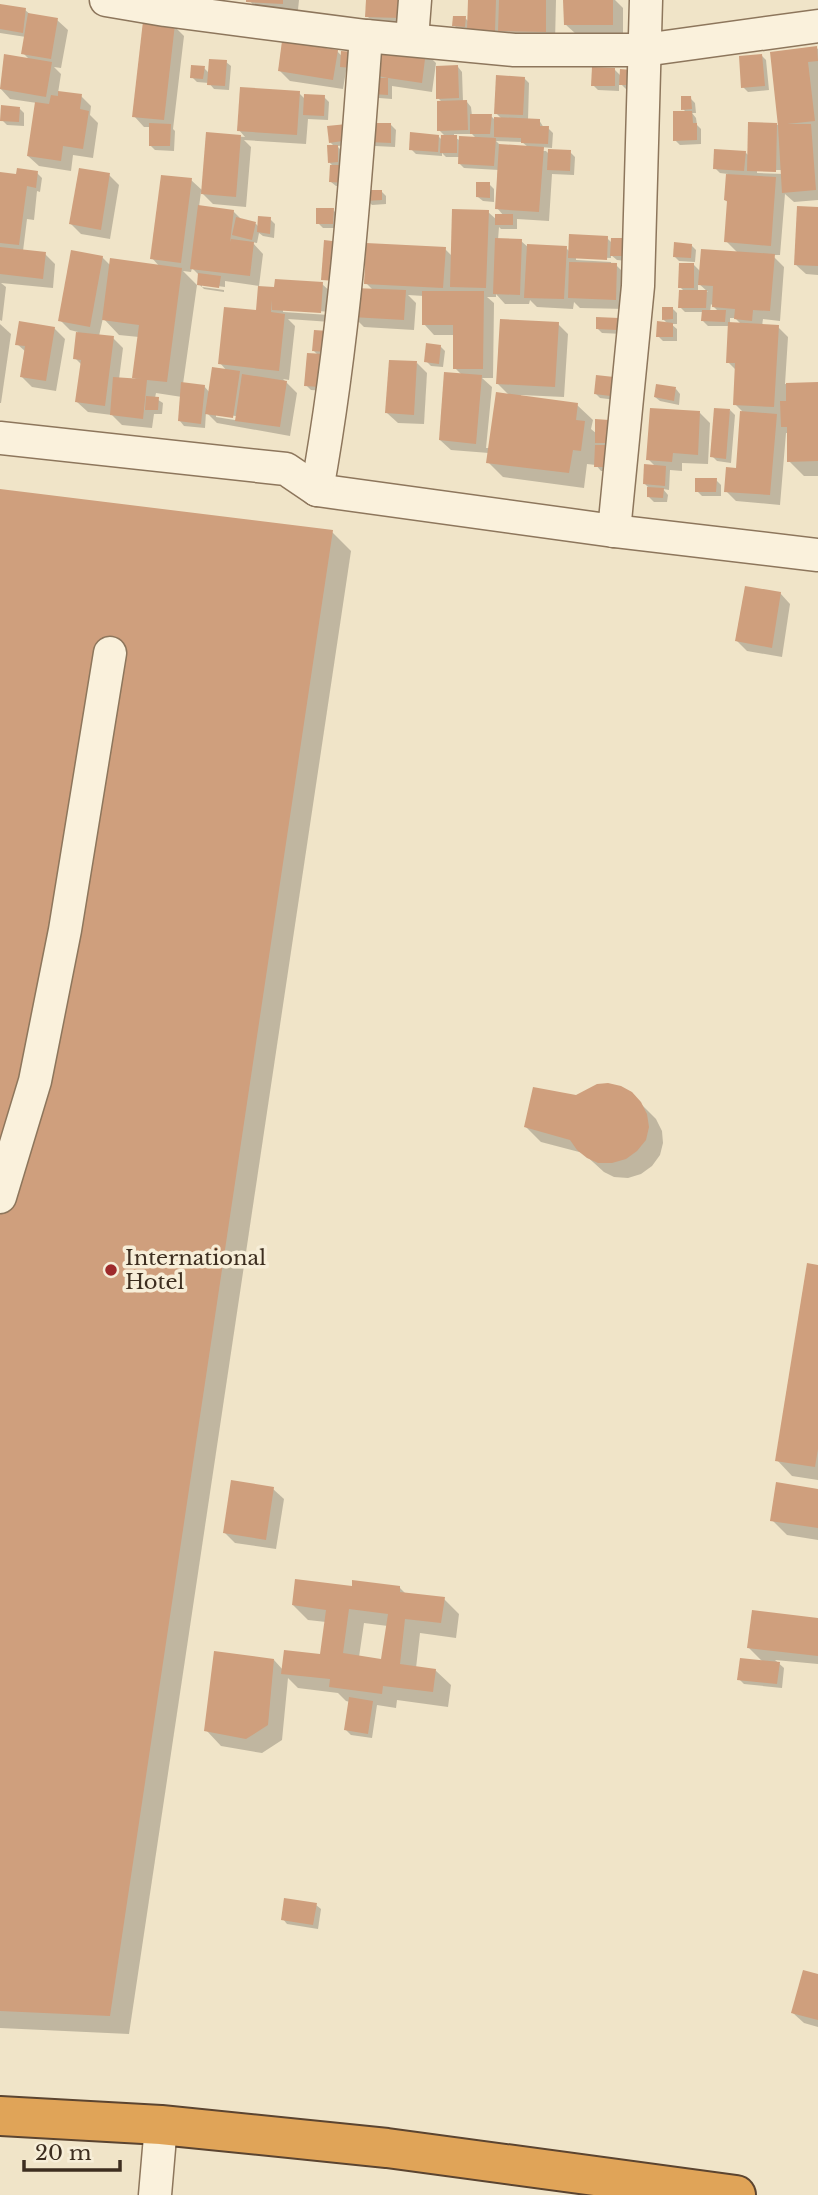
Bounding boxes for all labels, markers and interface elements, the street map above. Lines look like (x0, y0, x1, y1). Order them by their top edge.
place label: International Hotel (125, 1245, 266, 1295)
marker: International Hotel (103, 1262, 119, 1278)
scale bar (24, 2128, 121, 2172)
text: 20 m (35, 2140, 92, 2166)

